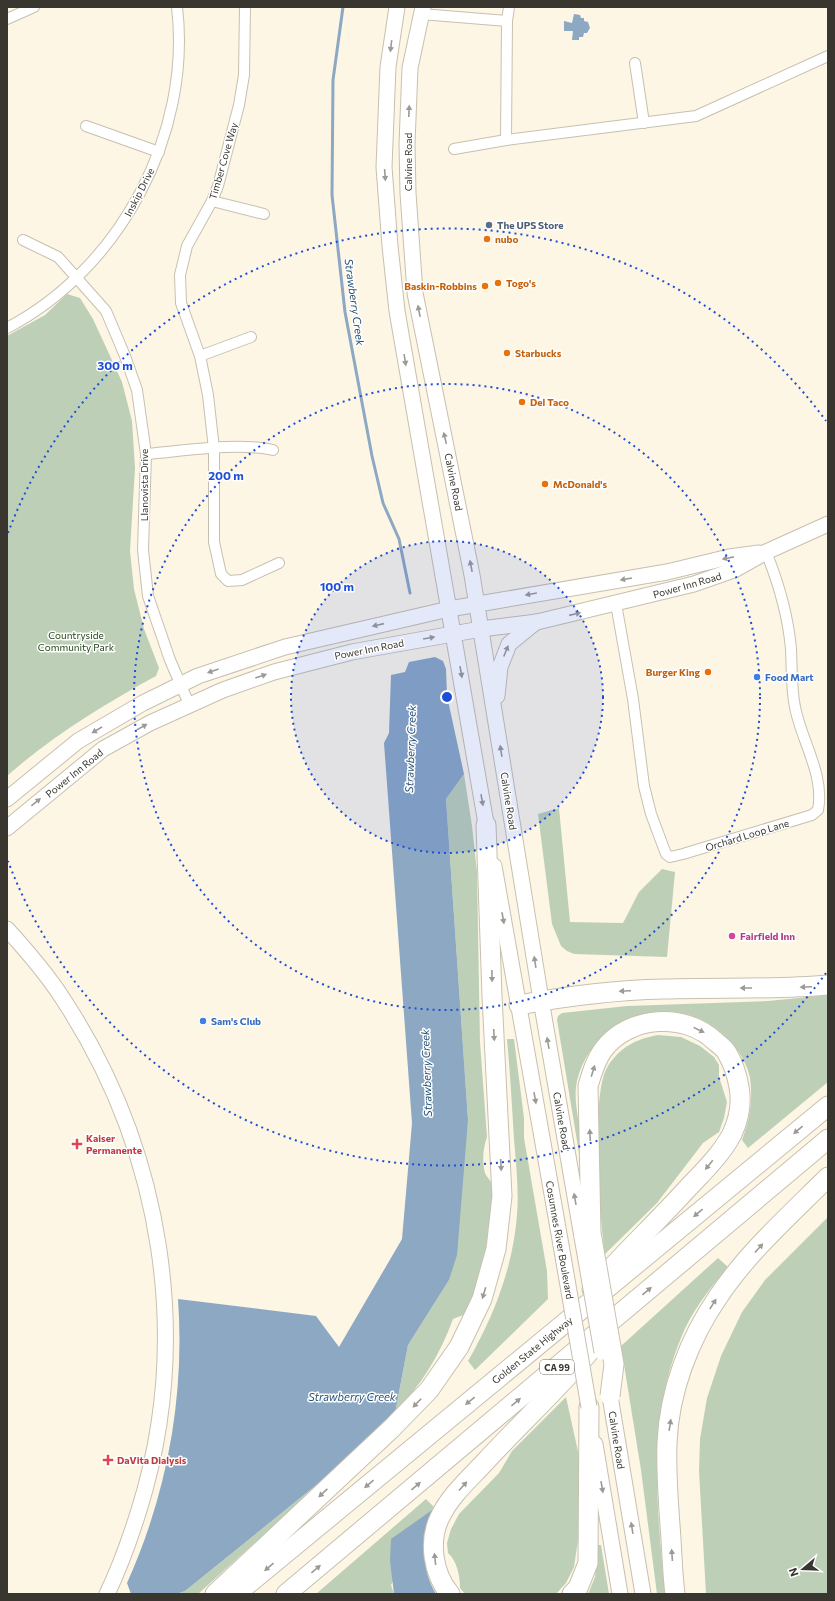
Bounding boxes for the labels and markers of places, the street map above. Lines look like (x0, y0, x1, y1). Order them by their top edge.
place label: The UPS Store (497, 219, 563, 231)
marker: The UPS Store (484, 220, 494, 230)
place label: nubo (495, 233, 518, 245)
marker: nubo (482, 234, 492, 244)
place label: Togo's (506, 277, 536, 289)
marker: Togo's (493, 278, 503, 288)
place label: Baskin-Robbins (404, 280, 477, 292)
marker: Baskin-Robbins (480, 281, 490, 291)
place label: Starbucks (515, 347, 562, 359)
marker: Starbucks (502, 348, 512, 358)
place label: Del Taco (530, 396, 569, 408)
marker: Del Taco (517, 397, 527, 407)
place label: McDonald's (553, 478, 608, 490)
marker: McDonald's (540, 479, 550, 489)
place label: Burger King (646, 666, 700, 678)
marker: Burger King (703, 667, 713, 677)
place label: Food Mart (765, 671, 814, 683)
marker: Food Mart (752, 672, 762, 682)
centre of rings (440, 690, 454, 704)
place label: Fairfield Inn (740, 930, 795, 942)
marker: Fairfield Inn (727, 931, 737, 941)
place label: Sam's Club (211, 1015, 261, 1027)
marker: Sam's Club (198, 1016, 208, 1026)
place label: Kaiser Permanente (86, 1132, 142, 1156)
marker: Kaiser Permanente (71, 1138, 83, 1150)
marker: DaVita Dialysis (102, 1454, 114, 1466)
place label: DaVita Dialysis (117, 1454, 187, 1466)

